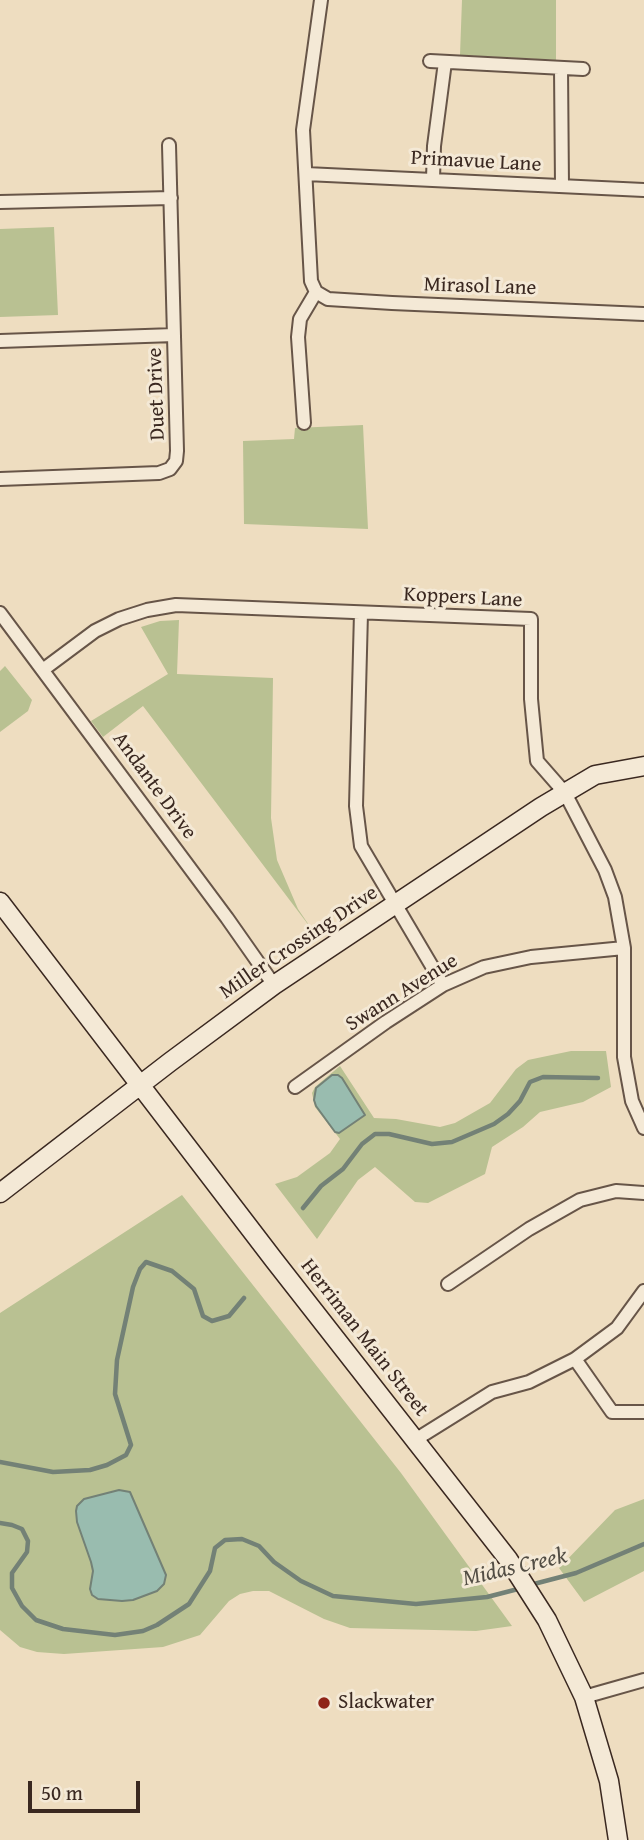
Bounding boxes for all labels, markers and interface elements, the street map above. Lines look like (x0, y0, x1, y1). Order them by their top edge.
street label: Primavue Lane (410, 146, 542, 178)
street label: Mirasol Lane (423, 272, 537, 302)
street label: Duet Drive (143, 347, 171, 441)
street label: Koppers Lane (403, 582, 523, 614)
street label: Andante Drive (107, 727, 201, 845)
street label: Miller Crossing Drive (215, 881, 383, 1005)
street label: Swann Avenue (341, 949, 463, 1037)
street label: Herriman Main Street (295, 1254, 433, 1422)
water label: Midas Creek (460, 1543, 570, 1593)
place label: Slackwater (338, 1690, 434, 1716)
marker: Slackwater (316, 1695, 332, 1711)
scale bar (32, 1766, 144, 1810)
text: 50 m (41, 1777, 83, 1808)

